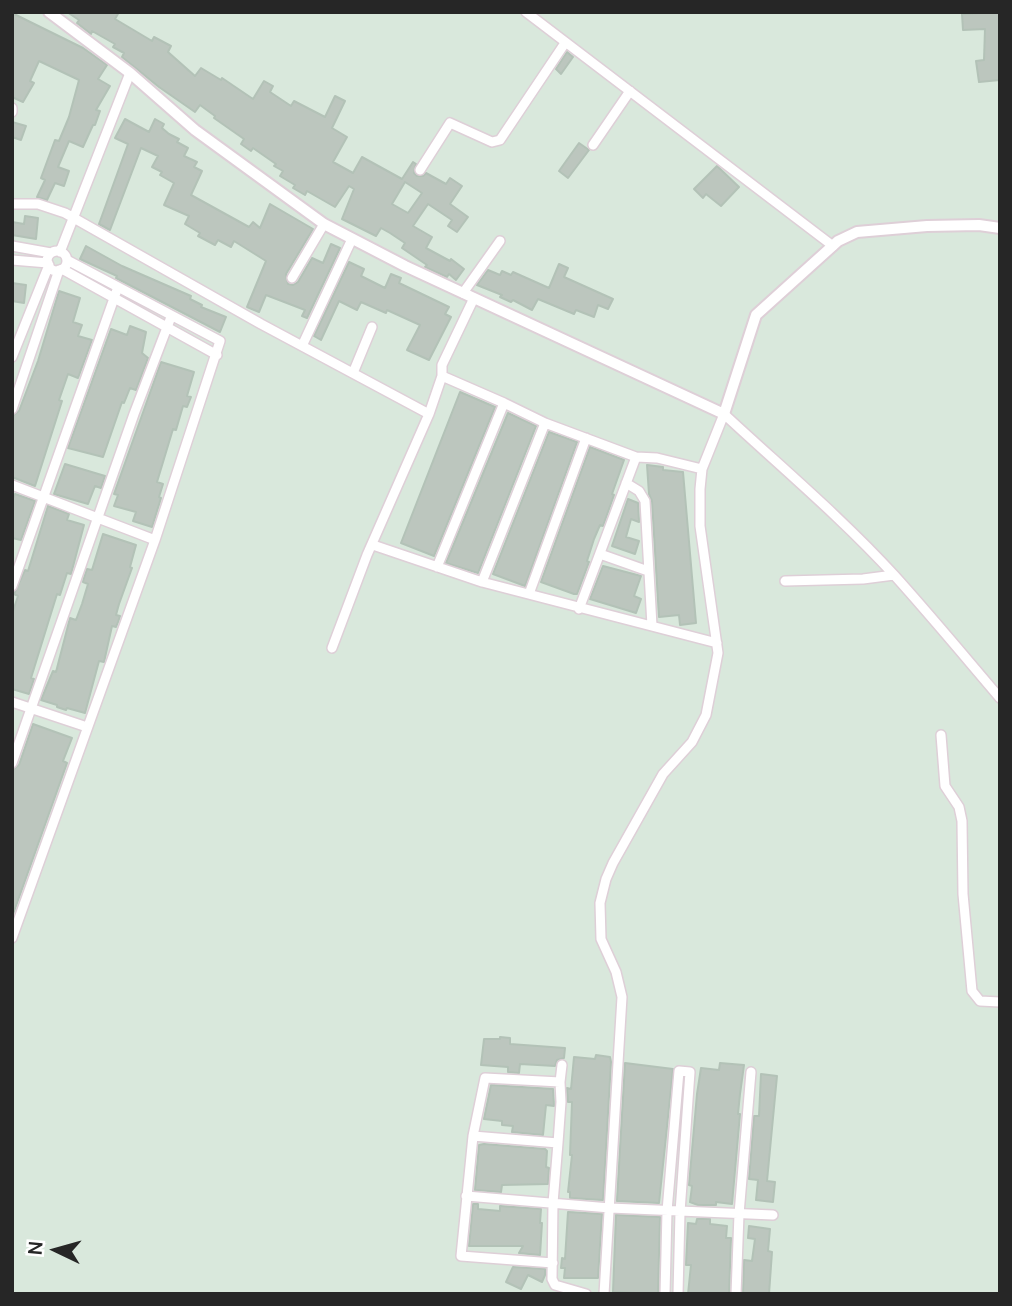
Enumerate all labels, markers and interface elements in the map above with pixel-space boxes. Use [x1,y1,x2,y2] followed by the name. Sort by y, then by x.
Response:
[21,1215,91,1285] north arrow
[22,1240,49,1256] text: N

